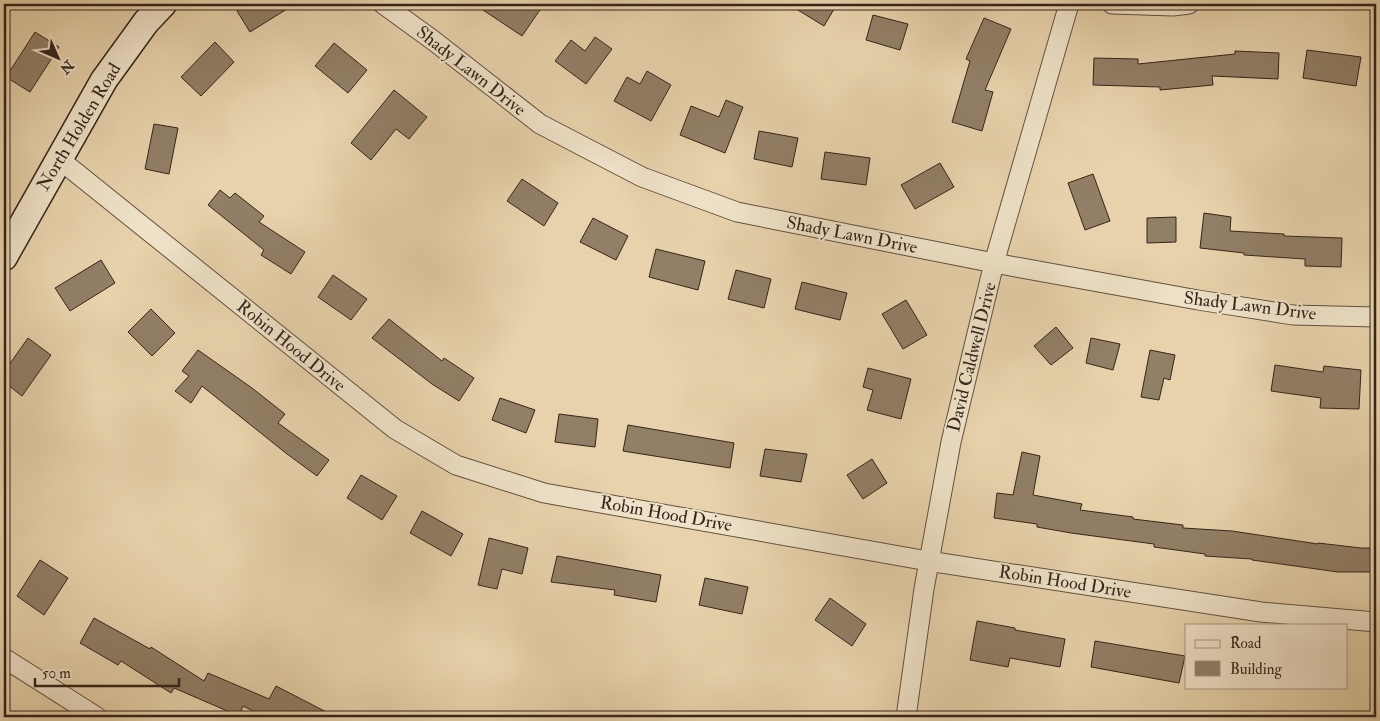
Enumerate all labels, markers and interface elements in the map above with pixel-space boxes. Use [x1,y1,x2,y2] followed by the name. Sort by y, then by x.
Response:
[411,21,531,121] street label: Shady Lawn Drive
[32,32,82,82] north arrow
[32,59,126,195] street label: North Holden Road
[784,211,920,259] street label: Shady Lawn Drive
[942,279,1002,434] street label: David Caldwell Drive
[1183,286,1318,326] street label: Shady Lawn Drive
[232,295,351,397] street label: Robin Hood Drive
[598,491,734,537] street label: Robin Hood Drive
[997,560,1133,604] street label: Robin Hood Drive
[1185,624,1348,688] legend
[1230,634,1262,653] text: Road
[35,656,179,688] scale bar
[1230,660,1282,679] text: Building
[42,664,71,683] text: 50 m

